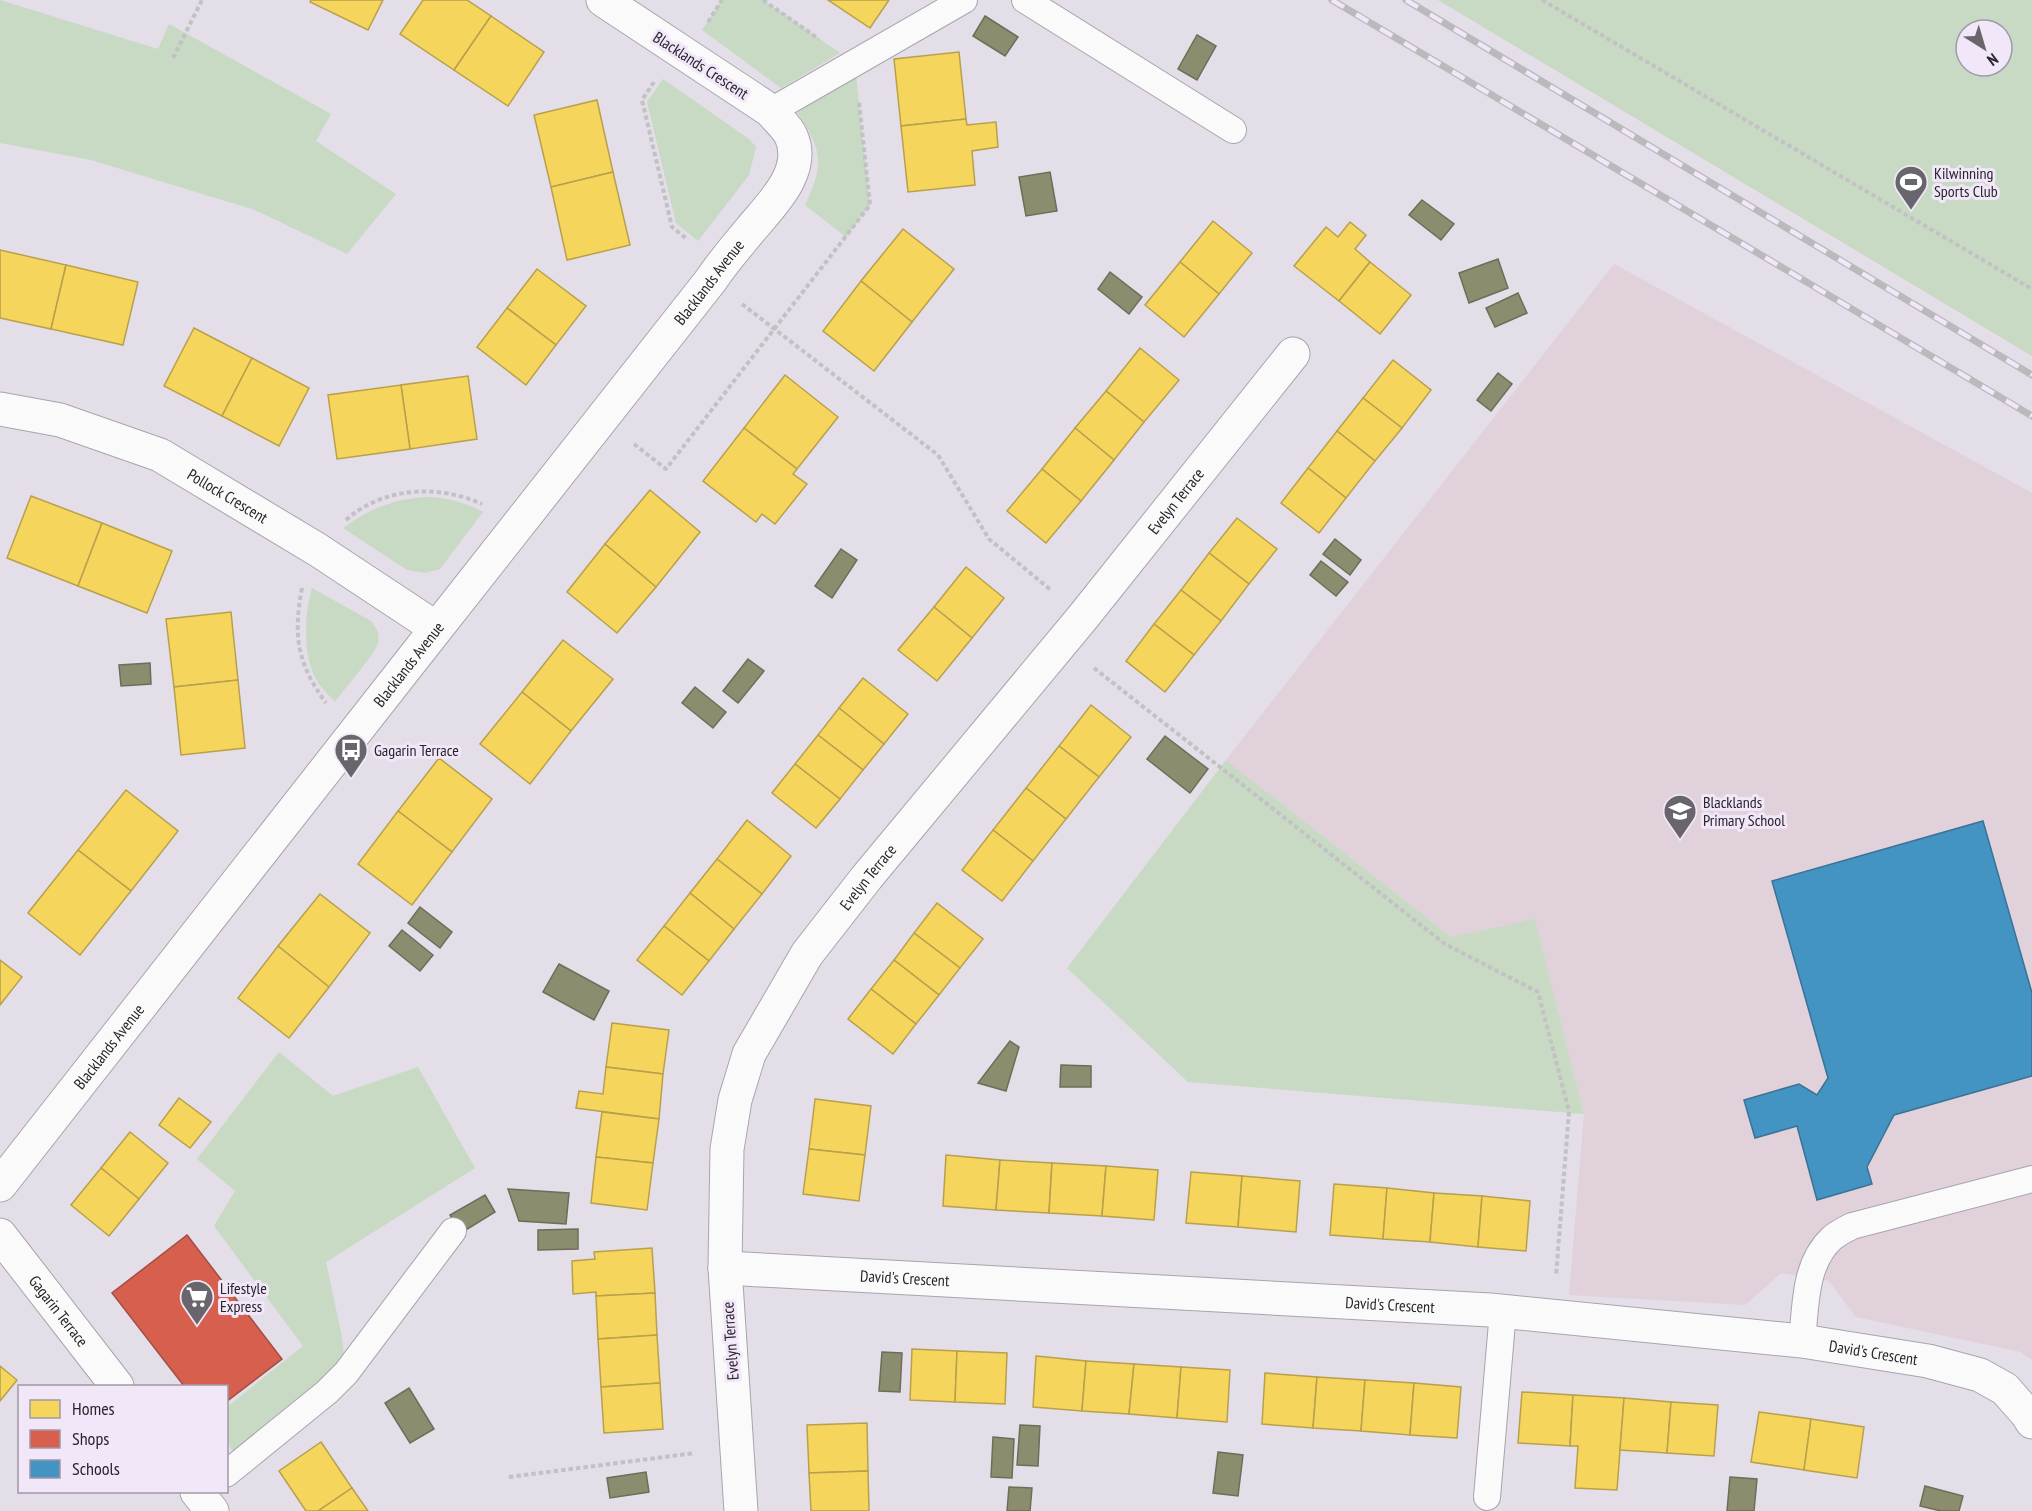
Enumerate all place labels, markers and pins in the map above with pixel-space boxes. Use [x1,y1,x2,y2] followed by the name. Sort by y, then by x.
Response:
[1934,163,1998,201] place label: Kilwinning Sports Club
[1893,164,1929,211] sports icon: Kilwinning Sports Club
[333,732,369,779] bus stop icon: Gagarin Terrace
[374,740,459,760] place label: Gagarin Terrace
[1703,792,1785,830] place label: Blacklands Primary School
[1662,793,1698,840] school or university icon: Blacklands Primary School
[220,1278,267,1316] place label: Lifestyle Express
[179,1279,215,1326] supermarket icon: Lifestyle Express

